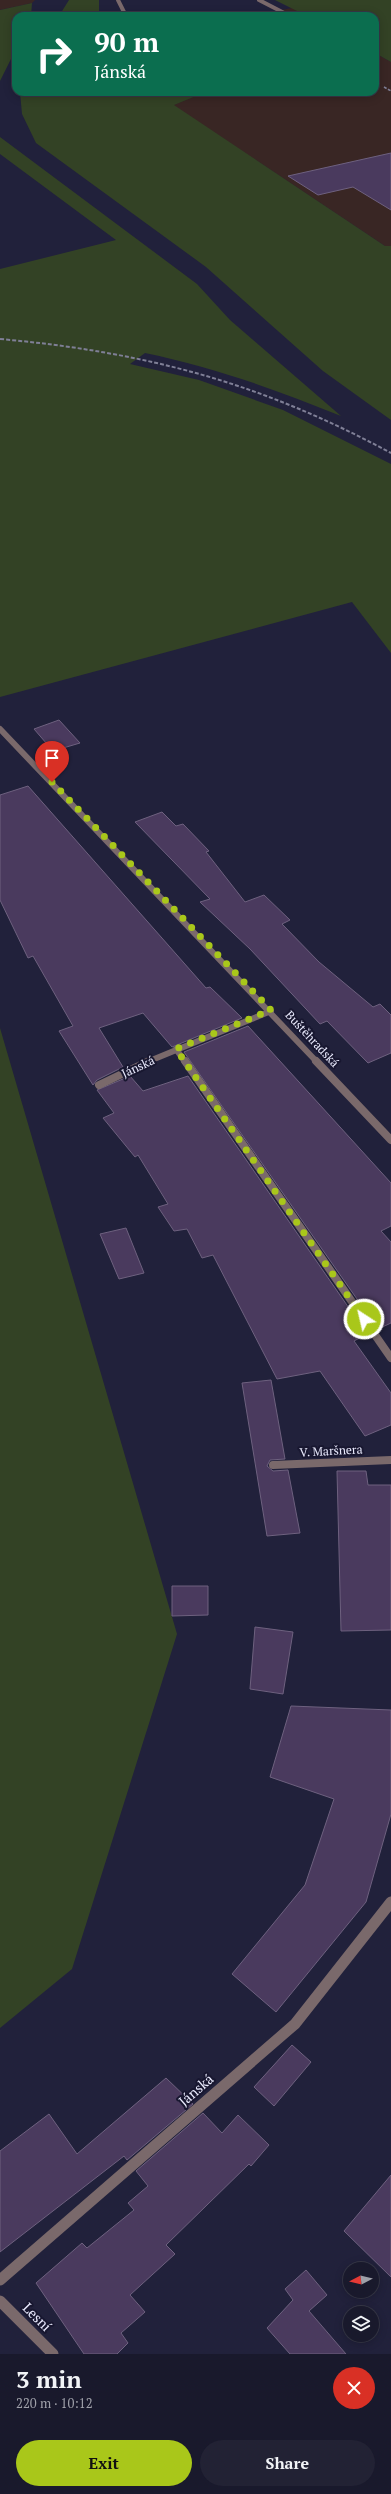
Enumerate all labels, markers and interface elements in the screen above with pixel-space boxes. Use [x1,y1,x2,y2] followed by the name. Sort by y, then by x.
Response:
[94,23,159,60] text: 90 m
[28,28,80,80] icon: right
[94,59,146,83] text: Jánská
[35,741,69,782] pin
[41,747,63,769] icon: arrive
[282,1007,342,1070] street label: Buštěhradská
[119,1052,157,1081] street label: Jánská
[343,1298,385,1340] position arrow
[299,1441,363,1460] street label: V. Maršnera
[174,2069,217,2110] street label: Jánská
[343,2262,379,2298] north arrow
[343,2262,379,2342] map controls
[19,2298,56,2336] street label: Lesní
[343,2306,379,2342] button: layers
[16,2363,82,2395] text: 3 min
[333,2367,375,2409] button: close
[16,2394,93,2412] text: 220 m · 10:12
[16,2440,192,2486] button: Exit
[200,2440,375,2486] button: Share

